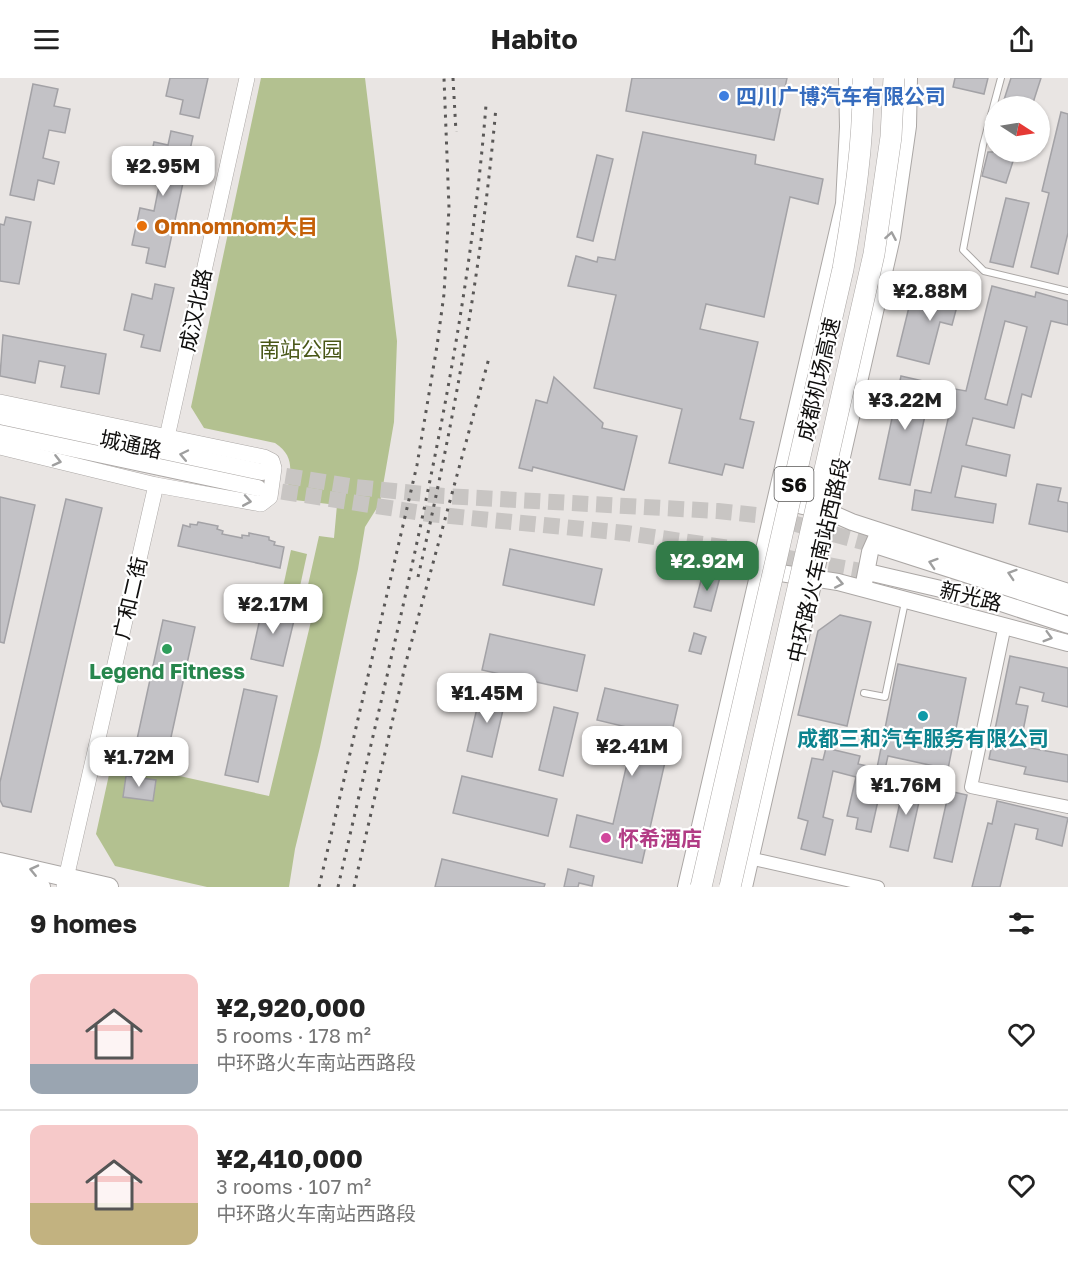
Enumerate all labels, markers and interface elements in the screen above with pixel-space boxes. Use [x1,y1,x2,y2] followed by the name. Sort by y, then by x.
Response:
[30,23,63,56] icon: menu
[490,23,578,55] text: Habito
[1005,23,1038,56] icon: share
[736,83,946,109] place label: 四川广博汽车有限公司
[717,89,731,103] marker: 四川广博汽车有限公司
[984,96,1050,162] north arrow
[984,96,1050,162] map controls
[114,146,212,197] pin: ¥2.95M
[126,153,200,177] text: ¥2.95M
[154,213,318,239] place label: Omnomnom大目
[135,219,149,233] marker: Omnomnom大目
[884,232,897,242] one-way arrow
[174,266,216,354] street label: 成汉北路
[881,271,979,322] pin: ¥2.88M
[892,278,968,302] text: ¥2.88M
[791,315,845,443] street label: 成都机场高速
[259,336,343,362] park label: 南站公园
[856,380,954,431] pin: ¥3.22M
[868,387,942,411] text: ¥3.22M
[97,425,165,463] street label: 城通路
[179,449,189,462] one-way arrow
[52,453,62,466] one-way arrow
[782,455,854,665] street label: 中环路火车南站西路段
[774,467,814,501] road number: S6
[242,494,252,507] one-way arrow
[658,541,756,592] pin: ¥2.92M
[670,548,744,572] text: ¥2.92M
[108,554,152,642] street label: 广和二街
[928,558,939,570] one-way arrow
[1007,569,1018,581] one-way arrow
[937,576,1005,616] street label: 新光路
[834,577,843,589] one-way arrow
[224,584,322,635] pin: ¥2.17M
[238,591,308,615] text: ¥2.17M
[1042,630,1053,642] one-way arrow
[160,642,174,656] marker: Legend Fitness
[89,658,245,684] place label: Legend Fitness
[438,673,536,724] pin: ¥1.45M
[451,680,523,704] text: ¥1.45M
[916,709,930,723] marker: 成都三和汽车服务有限公司
[797,725,1049,751] place label: 成都三和汽车服务有限公司
[583,726,681,777] pin: ¥2.41M
[596,733,668,757] text: ¥2.41M
[90,737,188,788] pin: ¥1.72M
[104,744,174,768] text: ¥1.72M
[857,765,955,816] pin: ¥1.76M
[870,772,942,796] text: ¥1.76M
[618,825,702,851] place label: 怀希酒店
[599,831,613,845] marker: 怀希酒店
[29,864,39,877] one-way arrow
[1005,907,1038,940] icon: filters
[30,908,137,939] text: 9 homes
[216,992,366,1023] text: ¥2,920,000
[78,998,150,1070] icon: home
[1005,1018,1038,1051] icon: heart
[216,1023,371,1047] text: 5 rooms · 178 m²
[216,1050,416,1074] text: 中环路火车南站西路段
[216,1143,363,1174] text: ¥2,410,000
[78,1149,150,1221] icon: home
[1005,1169,1038,1202] icon: heart
[216,1174,371,1198] text: 3 rooms · 107 m²
[216,1201,416,1225] text: 中环路火车南站西路段

